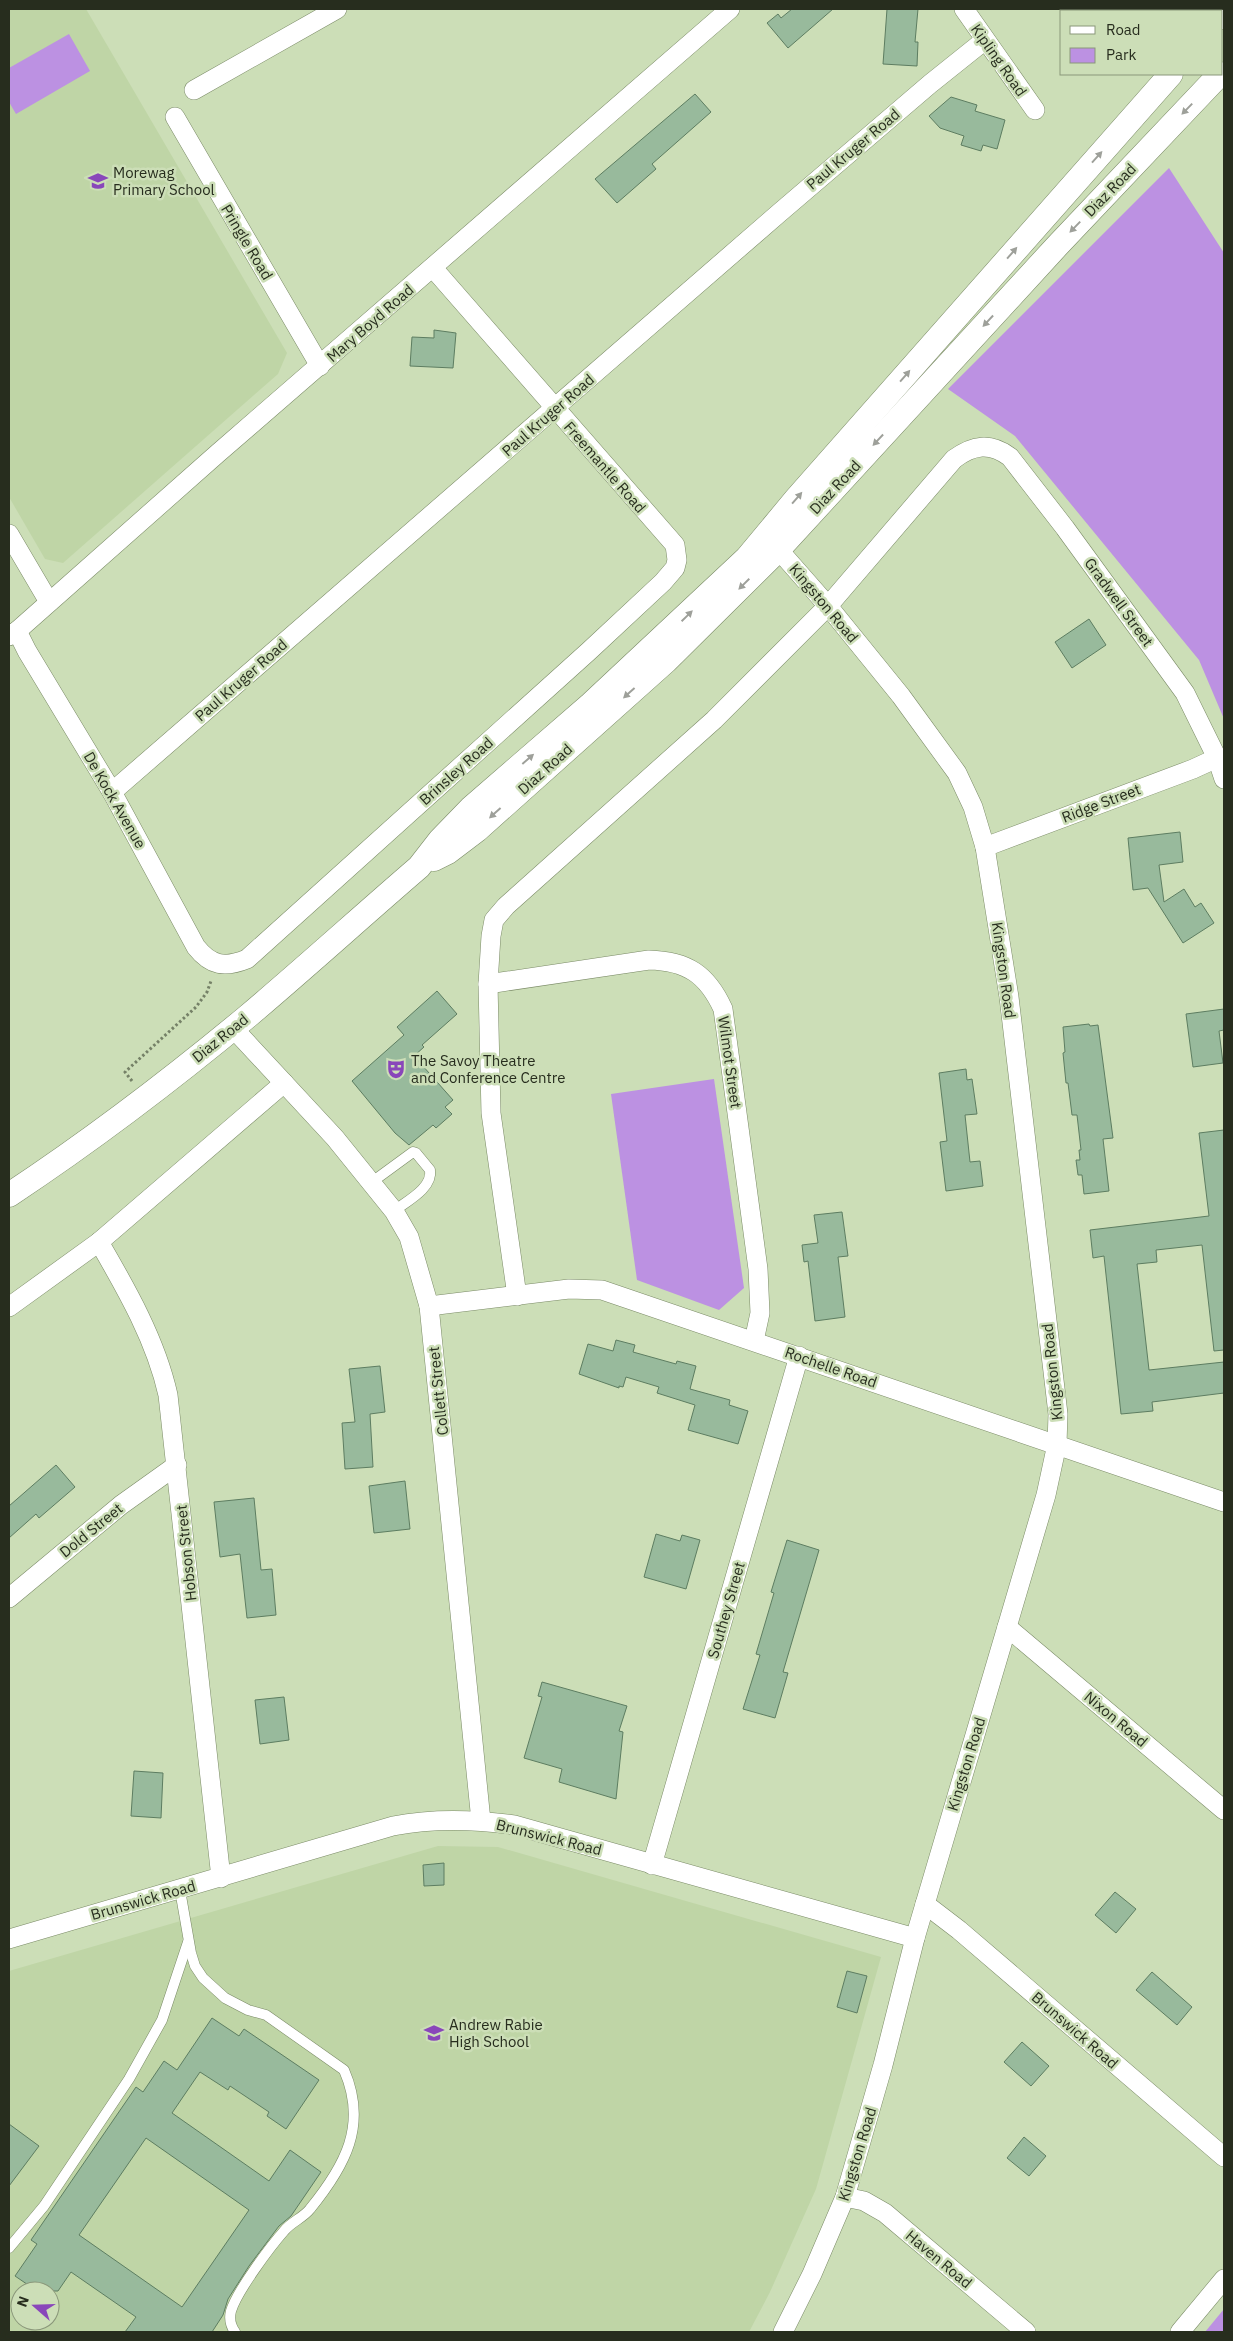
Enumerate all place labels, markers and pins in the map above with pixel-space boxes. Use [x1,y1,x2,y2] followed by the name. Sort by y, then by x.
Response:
[113,163,215,199] place label: Morewag Primary School
[87,170,109,192] school or university icon: Morewag Primary School
[411,1051,565,1087] place label: The Savoy Theatre and Conference Centre
[385,1058,407,1080] theatre icon: The Savoy Theatre and Conference Centre
[449,2015,543,2051] place label: Andrew Rabie High School
[423,2022,445,2044] school or university icon: Andrew Rabie High School

